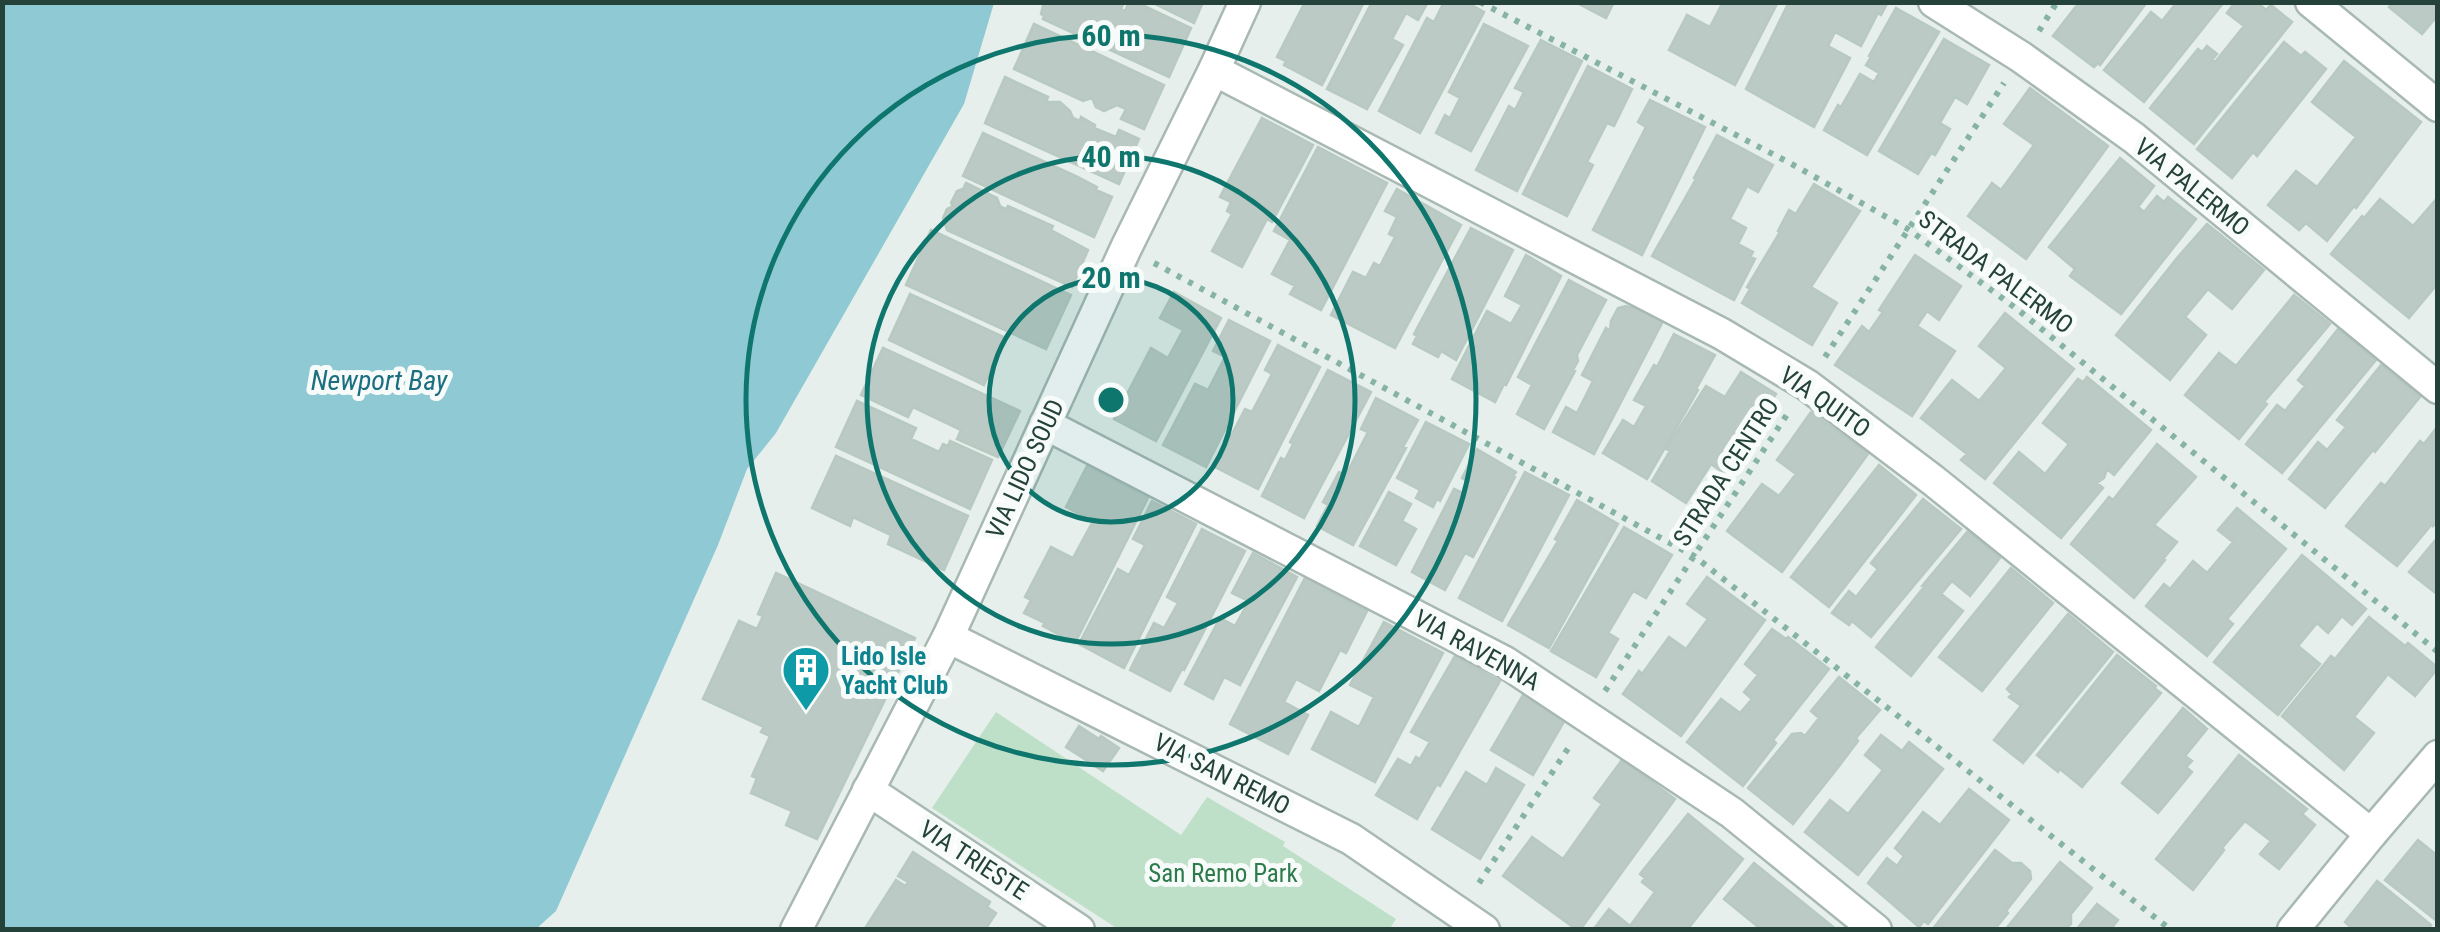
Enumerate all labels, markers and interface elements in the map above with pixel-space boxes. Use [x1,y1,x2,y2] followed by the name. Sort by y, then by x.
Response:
[1081,18,1141,53] text: 60 m
[2129,132,2255,242] street label: VIA PALERMO
[1081,139,1141,174] text: 40 m
[1913,204,2079,340] street label: STRADA PALERMO
[1081,260,1141,295] text: 20 m
[1774,360,1876,444] street label: VIA QUITO
[311,364,448,397] water label: Newport Bay
[1093,382,1129,418] centre of rings
[1667,392,1785,552] street label: STRADA CENTRO
[980,395,1070,543] street label: VIA LIDO SOUD
[1409,604,1545,696] street label: VIA RAVENNA
[841,642,948,700] place label: Lido Isle Yacht Club
[780,644,832,712] building icon: Lido Isle Yacht Club
[1149,727,1295,821] street label: VIA SAN REMO
[914,814,1034,906] street label: VIA TRIESTE
[1148,859,1298,888] park label: San Remo Park

